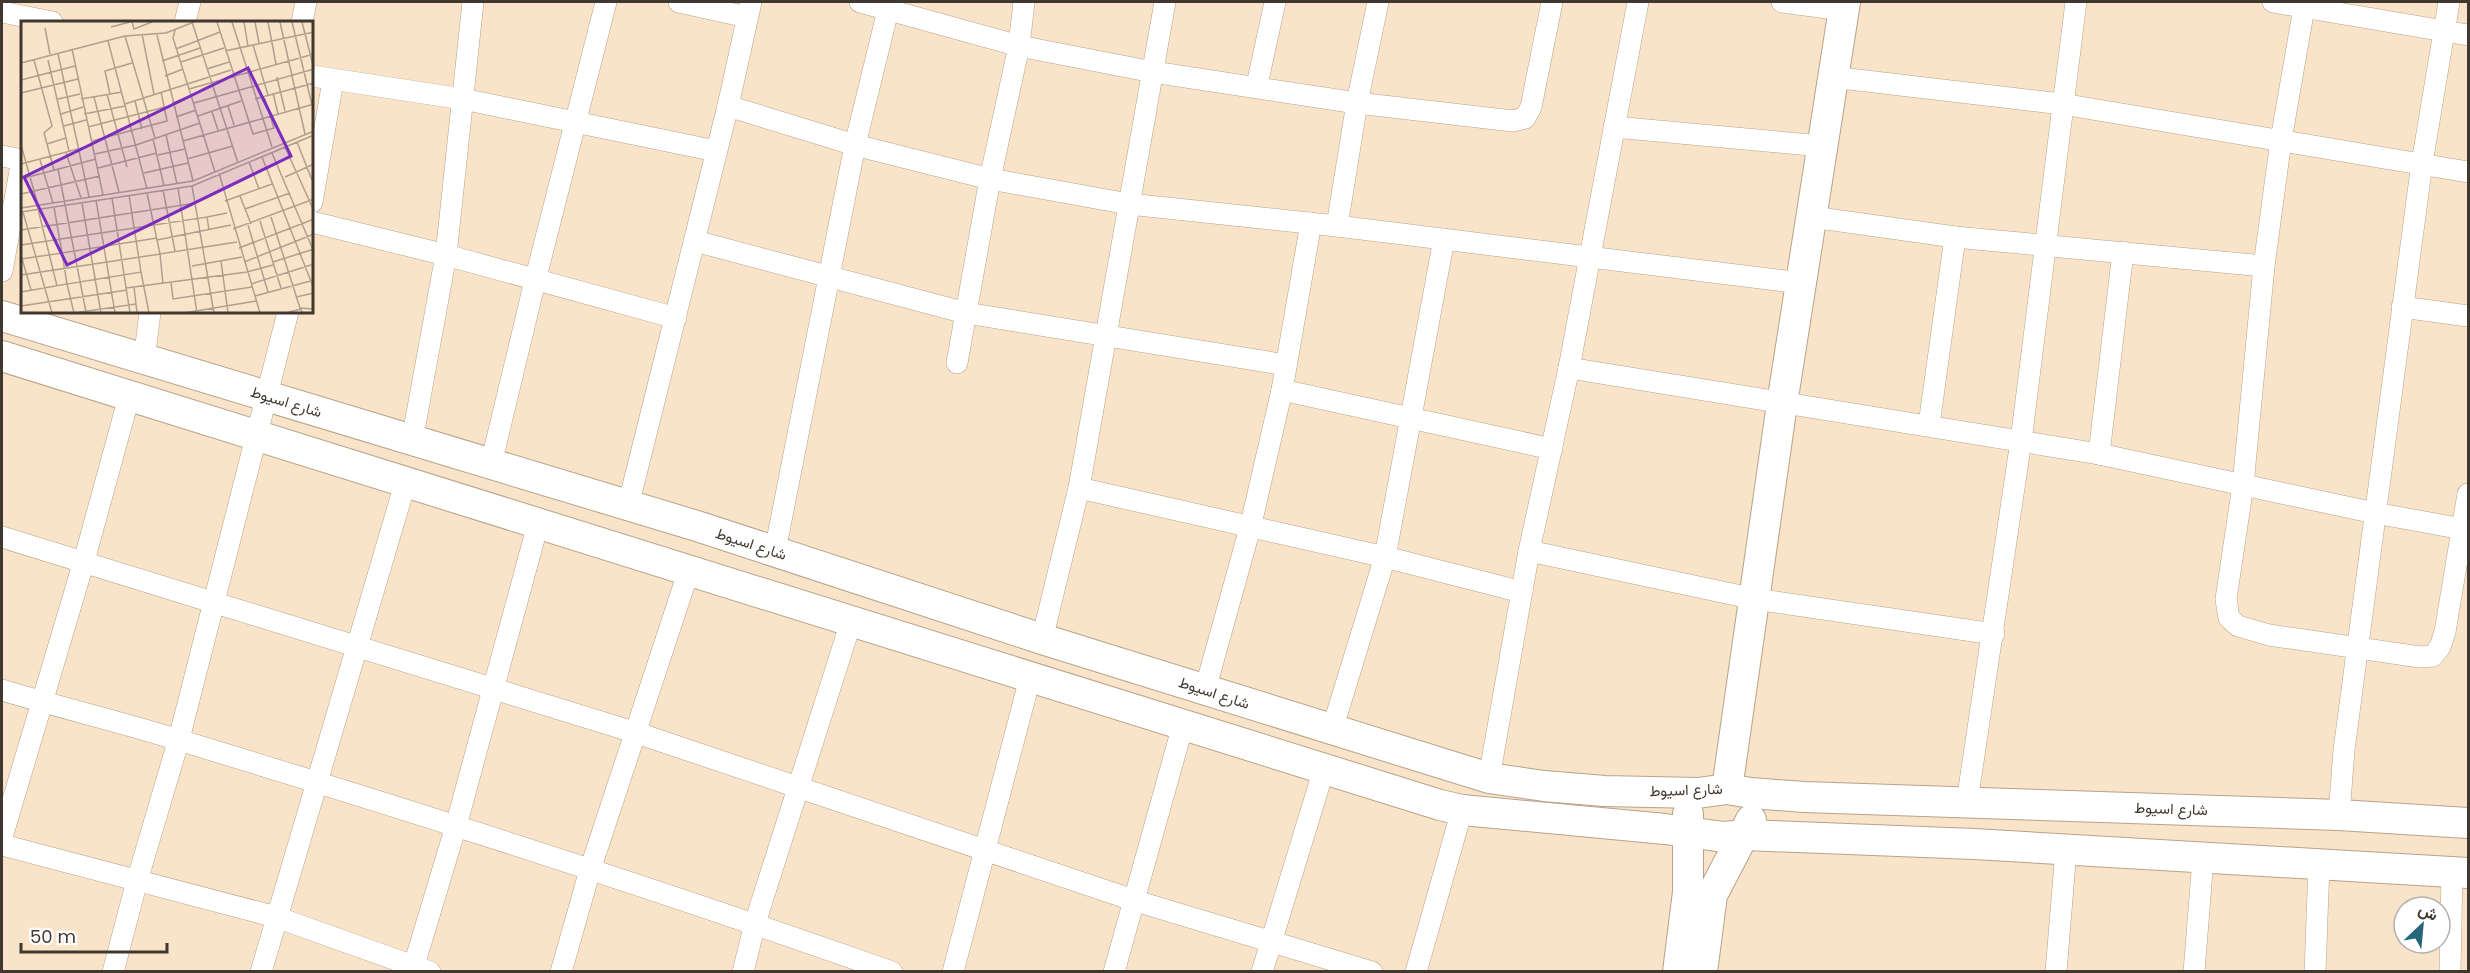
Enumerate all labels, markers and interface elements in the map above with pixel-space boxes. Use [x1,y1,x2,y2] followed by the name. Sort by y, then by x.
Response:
[21,21,314,314] inset map
[248,381,325,423] street label: شارع اسيوط
[713,522,790,566] street label: شارع اسيوط
[1176,671,1253,715] street label: شارع اسيوط
[1649,778,1723,802] street label: شارع اسيوط
[2134,797,2208,821] street label: شارع اسيوط
[2392,895,2452,955] north arrow
[2415,897,2442,927] text: ش
[21,916,166,954] scale bar
[30,924,76,949] text: 50 m

